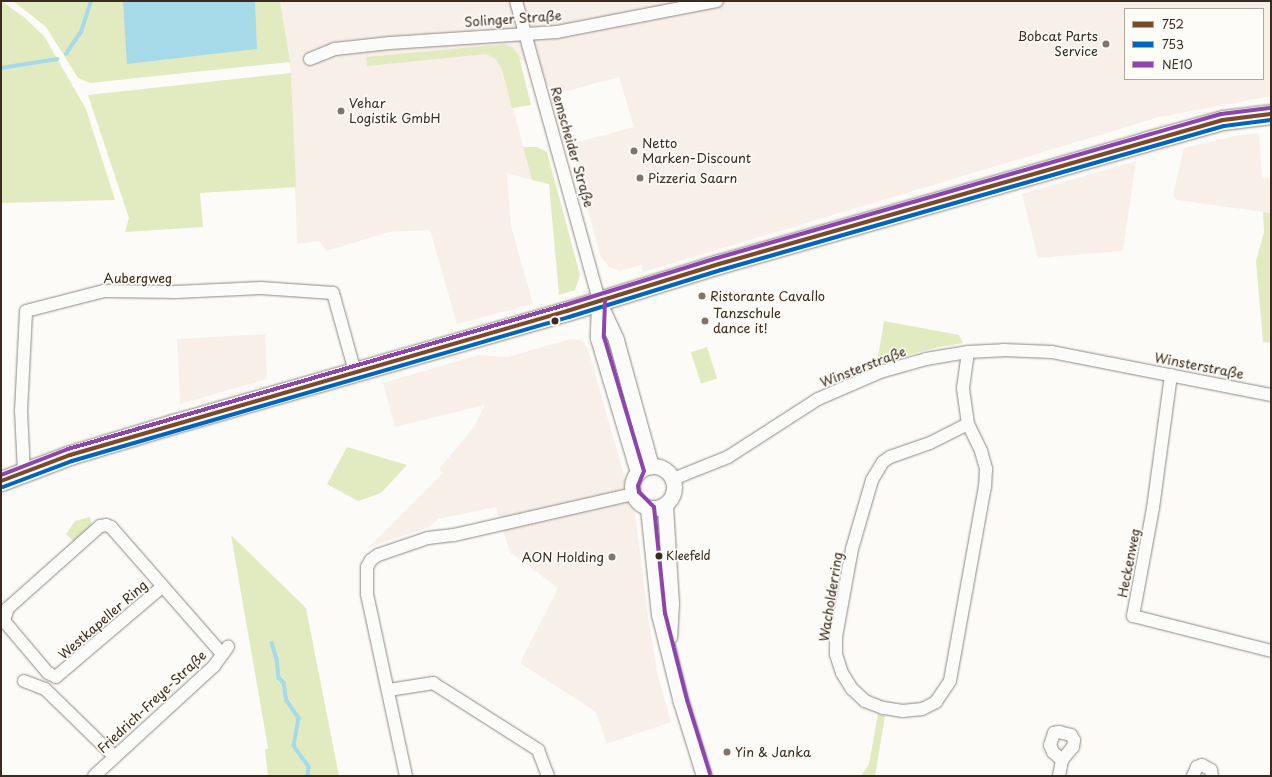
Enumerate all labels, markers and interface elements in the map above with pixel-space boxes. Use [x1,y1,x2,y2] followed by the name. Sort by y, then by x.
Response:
[463,8,563,30] street label: Solinger Straße
[1124,8,1264,80] legend
[1162,15,1184,33] text: 752
[1016,29,1098,60] place label: Bobcat Parts Service
[1162,35,1184,53] text: 753
[1101,39,1111,49] marker: Bobcat Parts Service
[1162,55,1193,73] text: NE10
[547,85,597,209] street label: Remscheider Straße
[349,96,441,127] place label: Vehar Logistik GmbH
[336,106,346,116] marker: Vehar Logistik GmbH
[642,136,751,167] place label: Netto Marken-Discount
[629,146,639,156] marker: Netto Marken-Discount
[648,170,738,186] place label: Pizzeria Saarn
[635,173,645,183] marker: Pizzeria Saarn
[104,270,172,286] street label: Aubergweg
[710,288,825,304] place label: Ristorante Cavallo
[697,291,707,301] marker: Ristorante Cavallo
[713,306,781,337] place label: Tanzschule dance it!
[550,316,560,326] unlabelled marker
[700,316,710,326] marker: Tanzschule dance it!
[818,343,908,391] street label: Winsterstraße
[1153,350,1245,382] street label: Winsterstraße
[1115,527,1143,599] street label: Heckenweg
[522,549,604,565] place label: AON Holding
[666,549,711,563] place label: Kleefeld
[654,551,664,561] marker: Kleefeld
[816,551,846,643] street label: Wacholderring
[607,552,617,562] marker: AON Holding
[55,577,151,663] street label: Westkapeller Ring
[94,648,210,756] street label: Friedrich-Freye-Straße
[735,744,812,760] place label: Yin & Janka
[722,747,732,757] marker: Yin & Janka

